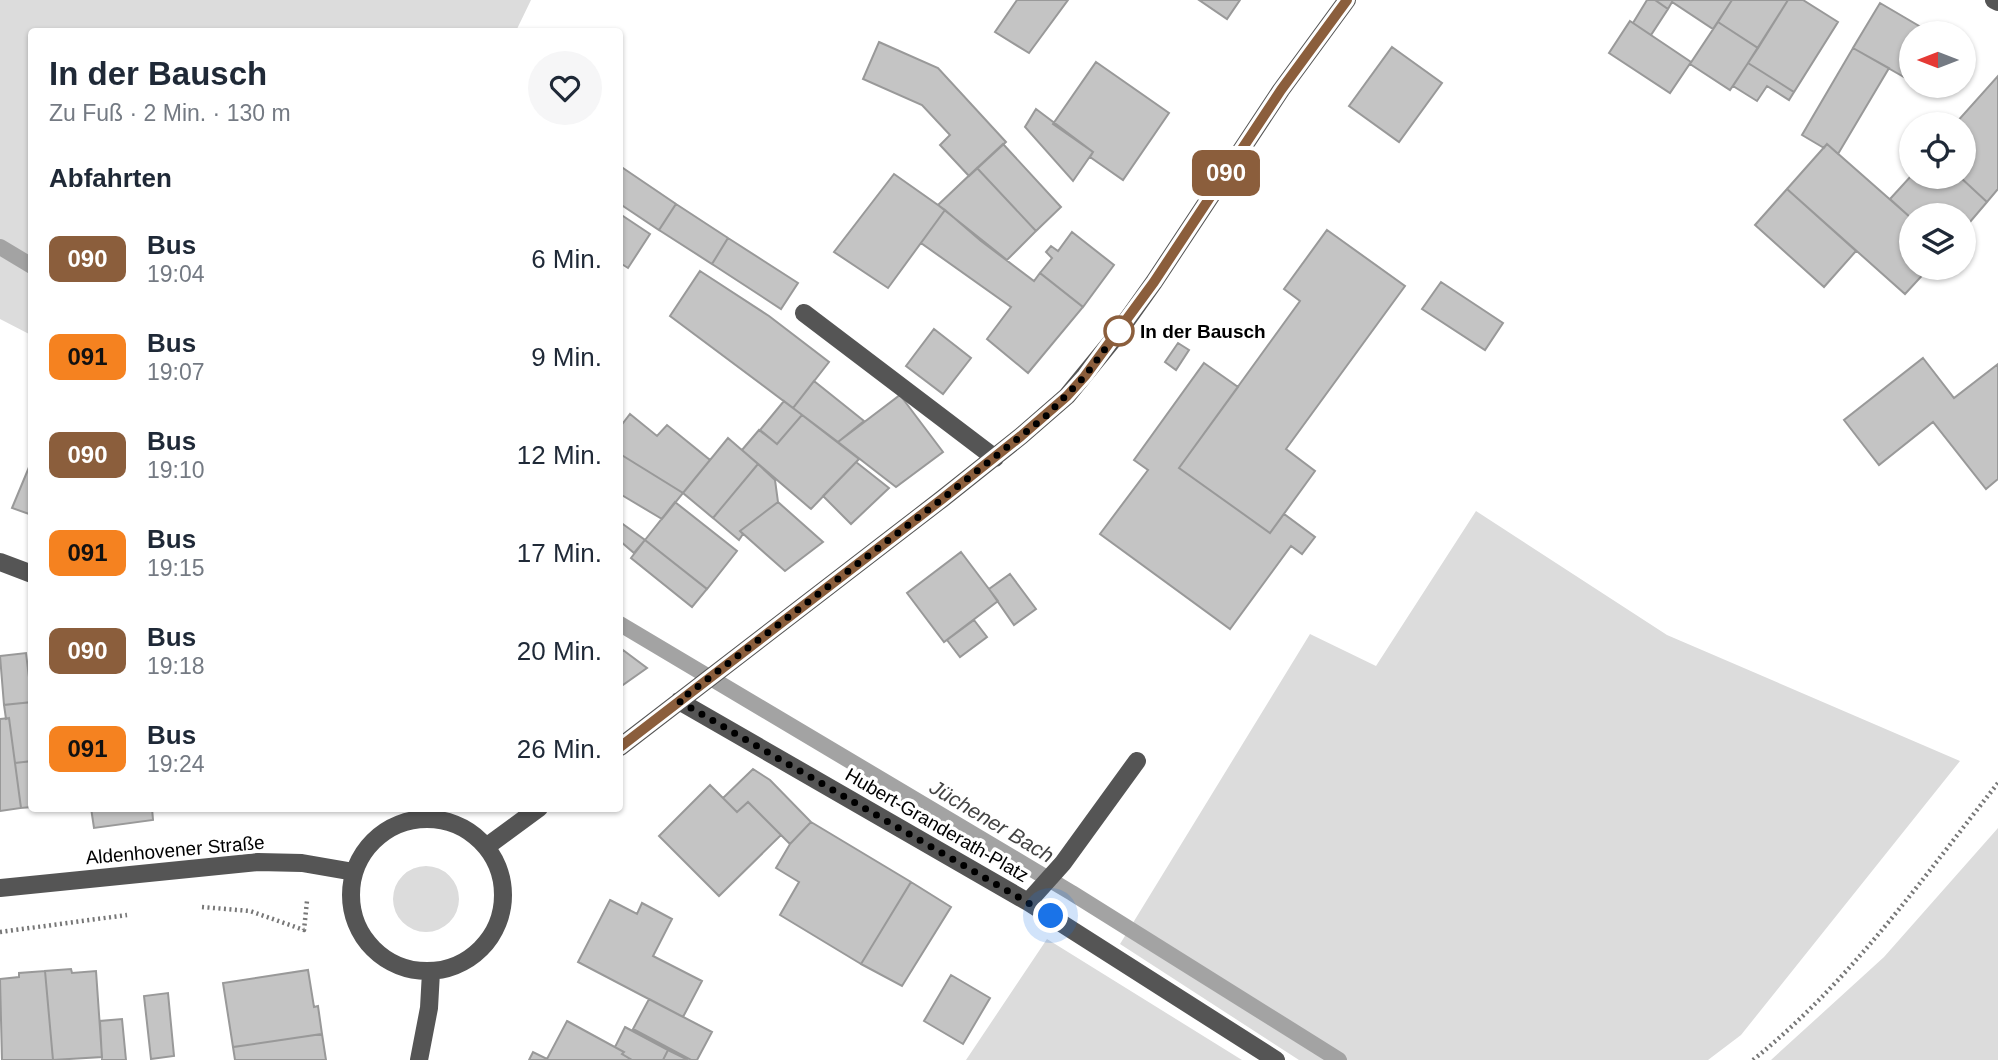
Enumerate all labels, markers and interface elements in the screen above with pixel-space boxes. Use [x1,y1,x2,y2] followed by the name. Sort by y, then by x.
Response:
[1899,21,1976,98] north arrow
[1899,21,1976,280] map controls
[528,51,602,125] button: heart
[49,55,267,92] text: In der Bausch
[49,100,291,126] text: Zu Fuß · 2 Min. · 130 m
[1899,112,1976,189] button: locate
[1186,150,1266,196] line badge: 090
[1206,159,1246,186] text: 090
[49,163,172,193] text: Abfahrten
[1899,203,1976,280] button: layers
[147,230,196,260] text: Bus
[531,244,602,274] text: 6 Min.
[67,245,108,272] text: 090
[147,261,205,287] text: 19:04
[1104,316,1134,346] marker: In der Bausch
[1140,321,1266,342] place label: In der Bausch
[147,328,196,358] text: Bus
[531,342,602,372] text: 9 Min.
[67,343,108,370] text: 091
[147,359,205,385] text: 19:07
[147,426,196,456] text: Bus
[517,440,602,470] text: 12 Min.
[67,441,108,468] text: 090
[147,457,205,483] text: 19:10
[147,524,196,554] text: Bus
[517,538,602,568] text: 17 Min.
[67,539,108,566] text: 091
[147,555,205,581] text: 19:15
[147,622,196,652] text: Bus
[517,636,602,666] text: 20 Min.
[67,637,108,664] text: 090
[147,653,205,679] text: 19:18
[147,720,196,750] text: Bus
[517,734,602,764] text: 26 Min.
[67,735,108,762] text: 091
[147,751,205,777] text: 19:24
[842,764,1032,886] street label: Hubert-Granderath-Platz
[925,775,1058,867] water label: Jüchener Bach
[85,832,265,868] street label: Aldenhovener Straße
[1033,898,1068,933] your location

